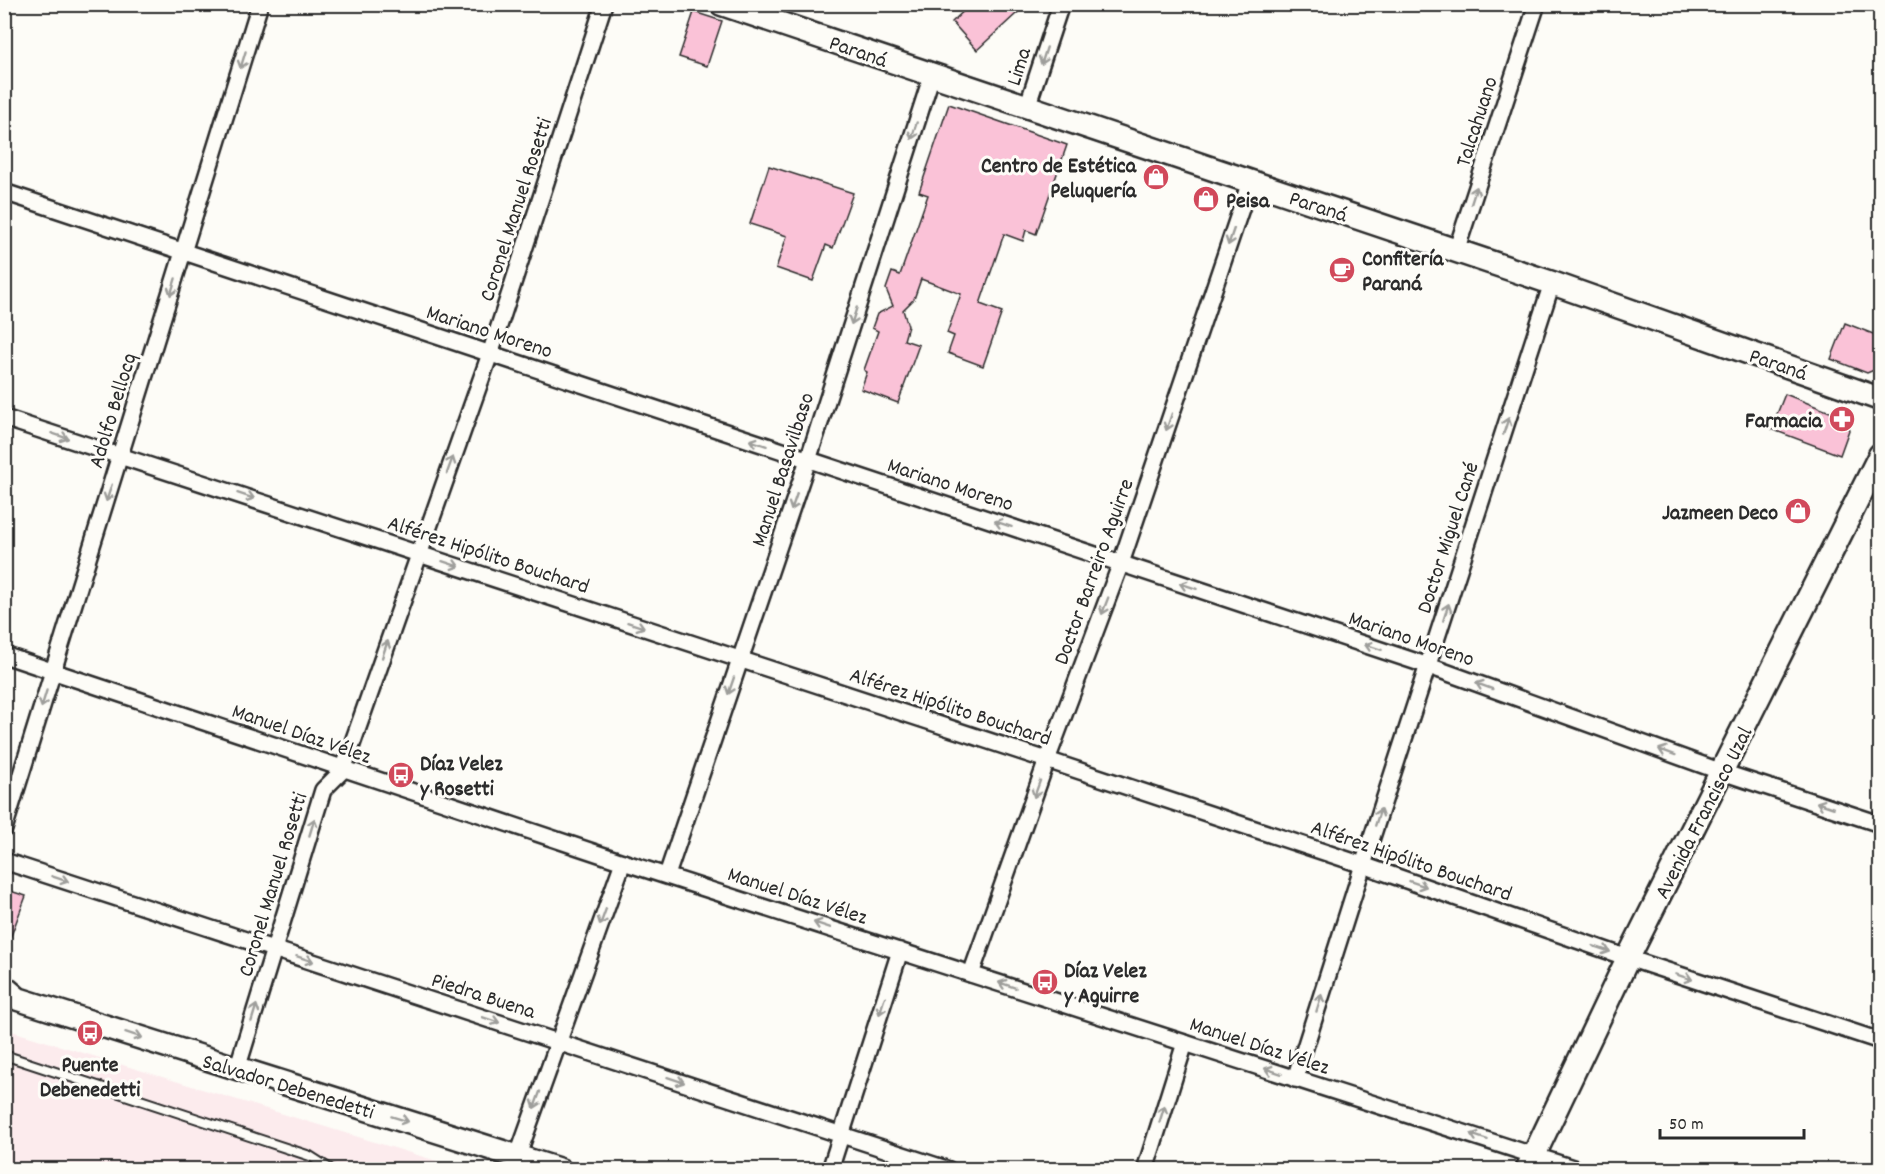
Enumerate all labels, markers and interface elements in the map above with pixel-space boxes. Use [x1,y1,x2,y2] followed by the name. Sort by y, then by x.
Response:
[824,29,891,78] street label: Paraná
[1000,43,1041,90] street label: Lima
[1038,46,1049,65] one-way arrow
[236,50,247,69] one-way arrow
[1449,73,1507,171] street label: Talcahuano
[473,114,562,306] street label: Coronel Manuel Rosetti
[908,121,919,140] one-way arrow
[981,152,1137,208] place label: Centro de Estética Peluquería
[1141,162,1171,192] shop icon: Centro de Estética Peluquería
[1191,184,1221,214] shop icon: Peisa
[1285,184,1351,232] street label: Paraná
[1469,186,1480,205] one-way arrow
[1226,187,1270,218] place label: Peisa
[1225,227,1236,246] one-way arrow
[1362,245,1444,301] place label: Confitería Paraná
[1327,255,1357,285] cafe icon: Confitería Paraná
[167,277,178,296] one-way arrow
[422,298,556,368] street label: Mariano Moreno
[848,306,859,325] one-way arrow
[1744,342,1811,391] street label: Paraná
[82,350,147,472] street label: Adolfo Bellocq
[745,389,824,551] street label: Manuel Basavilbaso
[1827,404,1857,434] pharmacy icon: Farmacia
[1745,407,1823,438] place label: Farmacia
[1163,412,1174,431] one-way arrow
[1501,417,1512,436] one-way arrow
[50,431,69,442] one-way arrow
[749,437,768,448] one-way arrow
[883,451,1017,521] street label: Mariano Moreno
[446,456,457,475] one-way arrow
[1410,458,1488,618] street label: Doctor Miguel Cané
[1047,475,1143,670] street label: Doctor Barreiro Aguirre
[103,483,114,502] one-way arrow
[236,492,255,503] one-way arrow
[788,492,799,511] one-way arrow
[1783,496,1813,526] shop icon: Jazmeen Deco
[1662,499,1778,530] place label: Jazmeen Deco
[383,509,593,604] street label: Alférez Hipólito Bouchard
[994,518,1013,529] one-way arrow
[441,559,460,570] one-way arrow
[1179,579,1198,590] one-way arrow
[1099,596,1110,615] one-way arrow
[1441,603,1452,622] one-way arrow
[1344,604,1478,676] street label: Mariano Moreno
[626,620,645,631] one-way arrow
[381,640,392,659] one-way arrow
[1364,641,1383,652] one-way arrow
[845,661,1055,756] street label: Alférez Hipólito Bouchard
[724,676,735,695] one-way arrow
[1475,679,1494,690] one-way arrow
[38,689,49,708] one-way arrow
[227,697,375,774] street label: Manuel Díaz Vélez
[1648,722,1762,905] street label: Avenida Francisco Uzal
[1658,745,1677,756] one-way arrow
[420,750,503,806] place label: Díaz Velez y Rosetti
[386,760,416,790] bus stop icon: Díaz Velez y Rosetti
[1031,779,1042,798] one-way arrow
[232,789,317,981] street label: Coronel Manuel Rosetti
[1816,799,1835,810] one-way arrow
[1374,808,1385,827] one-way arrow
[1306,813,1515,911] street label: Alférez Hipólito Bouchard
[307,818,318,837] one-way arrow
[723,860,871,935] street label: Manuel Díaz Vélez
[50,874,69,885] one-way arrow
[1408,880,1427,891] one-way arrow
[596,907,607,926] one-way arrow
[813,919,832,930] one-way arrow
[1592,945,1610,956] one-way arrow
[295,954,314,965] one-way arrow
[1064,957,1147,1013] place label: Díaz Velez y Aguirre
[427,966,540,1029] street label: Piedra Buena
[1030,967,1060,997] bus stop icon: Díaz Velez y Aguirre
[1674,972,1693,983] one-way arrow
[998,979,1017,990] one-way arrow
[1314,994,1325,1013] one-way arrow
[876,996,887,1015] one-way arrow
[249,1004,260,1023] one-way arrow
[1185,1010,1333,1085] street label: Manuel Díaz Vélez
[481,1015,500,1026] one-way arrow
[75,1018,105,1048] bus stop icon: Puente Debenedetti
[124,1031,143,1042] one-way arrow
[198,1047,378,1129] street label: Salvador Debenedetti
[40,1051,140,1107] place label: Puente Debenedetti
[1264,1065,1283,1076] one-way arrow
[666,1076,685,1087] one-way arrow
[530,1091,541,1109] one-way arrow
[1660,1102,1804,1140] scale bar
[1158,1105,1169,1124] one-way arrow
[1669,1113,1704,1138] text: 50 m
[390,1115,409,1126] one-way arrow
[1470,1131,1489,1142] one-way arrow

